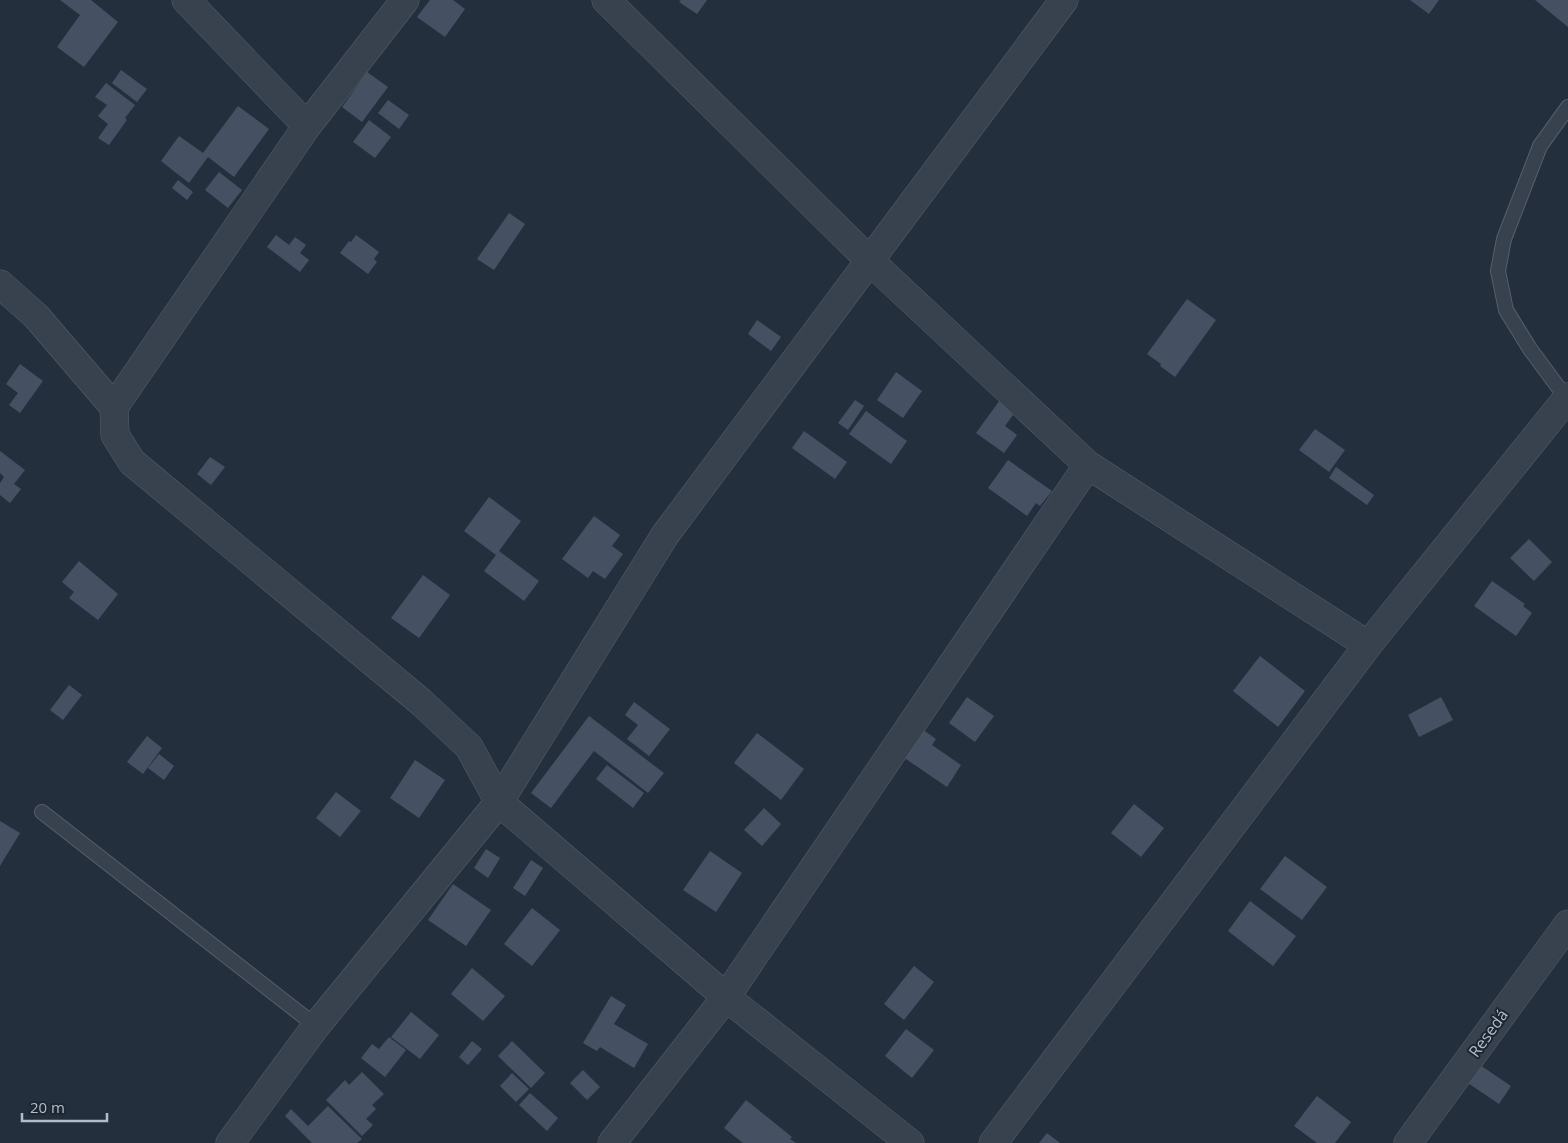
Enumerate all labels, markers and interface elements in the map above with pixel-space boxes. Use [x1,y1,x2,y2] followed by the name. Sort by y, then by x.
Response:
[1463,1005,1513,1061] street label: Resedá
[22,1090,108,1122] scale bar
[30,1097,65,1117] text: 20 m

